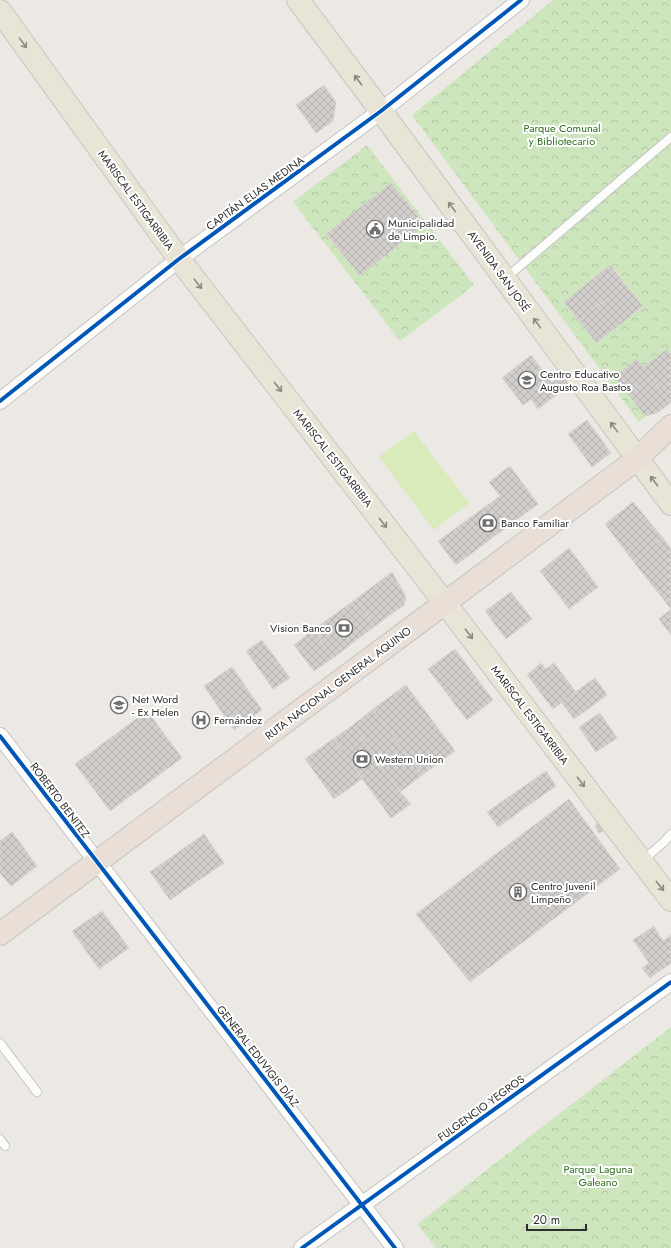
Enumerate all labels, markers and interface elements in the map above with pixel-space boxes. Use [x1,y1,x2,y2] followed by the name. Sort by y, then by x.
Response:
[19,37,27,48] one-way arrow
[353,74,362,85] one-way arrow
[523,120,601,149] park label: Parque Comunal y Bibliotecario
[94,147,178,254] street label: MARISCAL ESTIGARRIBIA
[203,152,308,234] street label: CAPITÁN ELIAS MEDINA
[448,201,456,212] one-way arrow
[388,215,454,244] place label: Municipalidad de Limpio.
[365,219,385,239] public building icon: Municipalidad de Limpio.
[464,227,534,315] street label: AVENIDA SAN JOSÉ
[194,278,203,289] one-way arrow
[533,317,541,328] one-way arrow
[540,366,632,395] place label: Centro Educativo Augusto Roa Bastos
[517,370,537,390] school or university icon: Centro Educativo Augusto Roa Bastos
[273,381,282,392] one-way arrow
[290,406,377,511] street label: MARISCAL ESTIGARRIBIA
[610,422,618,433] one-way arrow
[650,476,658,487] one-way arrow
[478,513,498,533] bank icon: Banco Familiar
[501,515,569,531] place label: Banco Familiar
[379,517,387,528] one-way arrow
[334,618,354,638] bank icon: Vision Banco
[270,620,331,636] place label: Vision Banco
[262,622,415,743] street label: RUTA NACIONAL GENERAL AQUINO
[465,629,473,640] one-way arrow
[487,662,573,768] street label: MARISCAL ESTIGARRIBIA
[132,691,179,720] place label: Net Word - Ex Helen
[109,695,129,715] school or university icon: Net Word - Ex Helen
[191,710,211,730] hospital icon: Fernández
[214,712,262,728] place label: Fernández
[352,749,372,769] bank icon: Western Union
[375,751,444,767] place label: Western Union
[26,759,94,841] street label: ROBERTO BENITEZ
[577,777,586,788] one-way arrow
[531,878,595,907] place label: Centro Juvenil Limpeño
[656,880,664,891] one-way arrow
[508,882,528,902] building icon: Centro Juvenil Limpeño
[213,1002,303,1110] street label: GENERAL EDUVIGIS DÍAZ
[434,1071,528,1145] street label: FULGENCIO YEGROS
[564,1161,632,1190] park label: Parque Laguna Galeano
[527,1206,586,1232] scale bar
[533,1211,560,1229] text: 20 m

